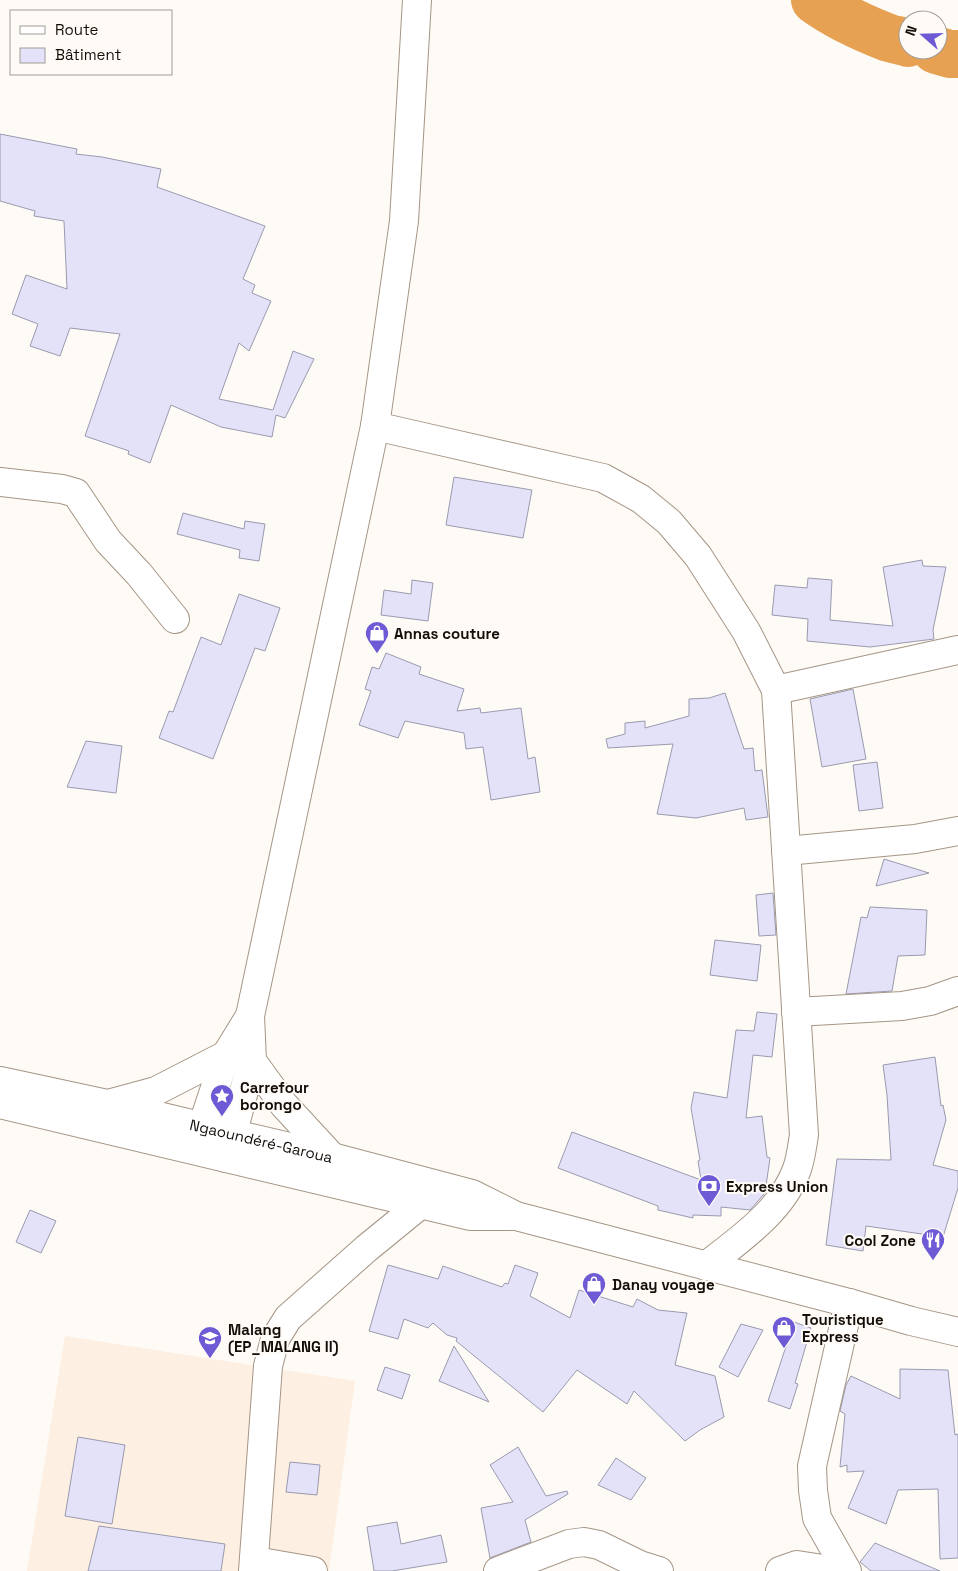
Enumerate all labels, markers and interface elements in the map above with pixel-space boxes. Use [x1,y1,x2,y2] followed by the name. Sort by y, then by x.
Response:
[10,10,172,75] legend
[898,10,948,60] north arrow
[55,20,99,39] text: Route
[901,23,921,38] text: N
[55,45,121,64] text: Bâtiment
[364,620,390,654] shop icon: Annas couture
[394,624,500,643] place label: Annas couture
[240,1078,309,1114] place label: Carrefour borongo
[209,1083,235,1117] place icon: Carrefour borongo
[188,1114,335,1166] street label: Ngaoundéré-Garoua
[696,1173,722,1207] bank icon: Express Union
[726,1177,828,1196] place label: Express Union
[920,1227,946,1261] restaurant icon: Cool Zone
[845,1231,916,1250] place label: Cool Zone
[581,1271,607,1305] shop icon: Danay voyage
[612,1275,715,1294] place label: Danay voyage
[802,1310,884,1346] place label: Touristique Express
[771,1315,797,1349] shop icon: Touristique Express
[228,1320,339,1356] place label: Malang (EP_MALANG II)
[197,1325,223,1359] school or university icon: Malang (EP_MALANG II)

